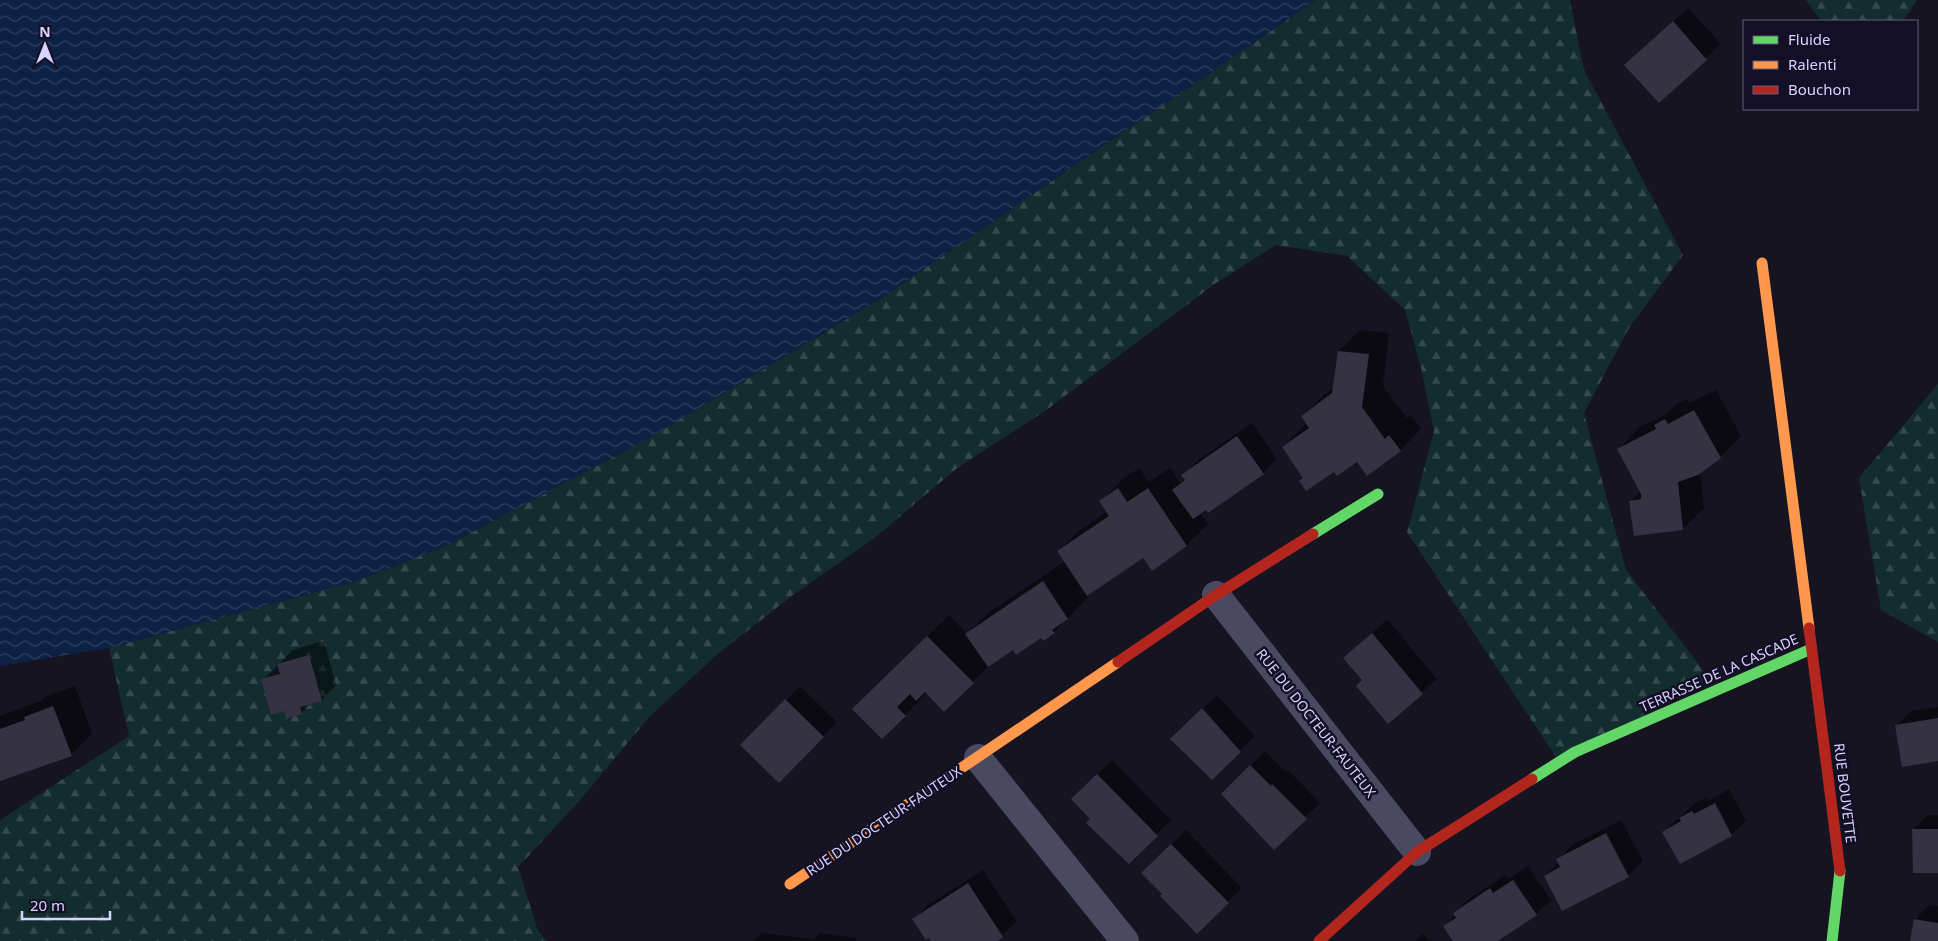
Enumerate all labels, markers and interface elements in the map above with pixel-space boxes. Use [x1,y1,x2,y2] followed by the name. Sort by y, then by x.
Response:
[20,20,70,70] north arrow
[1743,20,1918,110] legend
[39,22,51,41] text: N
[1788,29,1830,49] text: Fluide
[1788,54,1837,74] text: Ralenti
[1788,79,1851,99] text: Bouchon
[1637,629,1801,716] street label: TERRASSE DE LA CASCADE
[1252,644,1381,802] street label: RUE DU DOCTEUR-FAUTEUX
[1830,742,1861,844] street label: RUE BOUVETTE
[802,761,966,880] street label: RUE DU DOCTEUR-FAUTEUX
[22,888,110,920] scale bar
[30,895,65,915] text: 20 m

